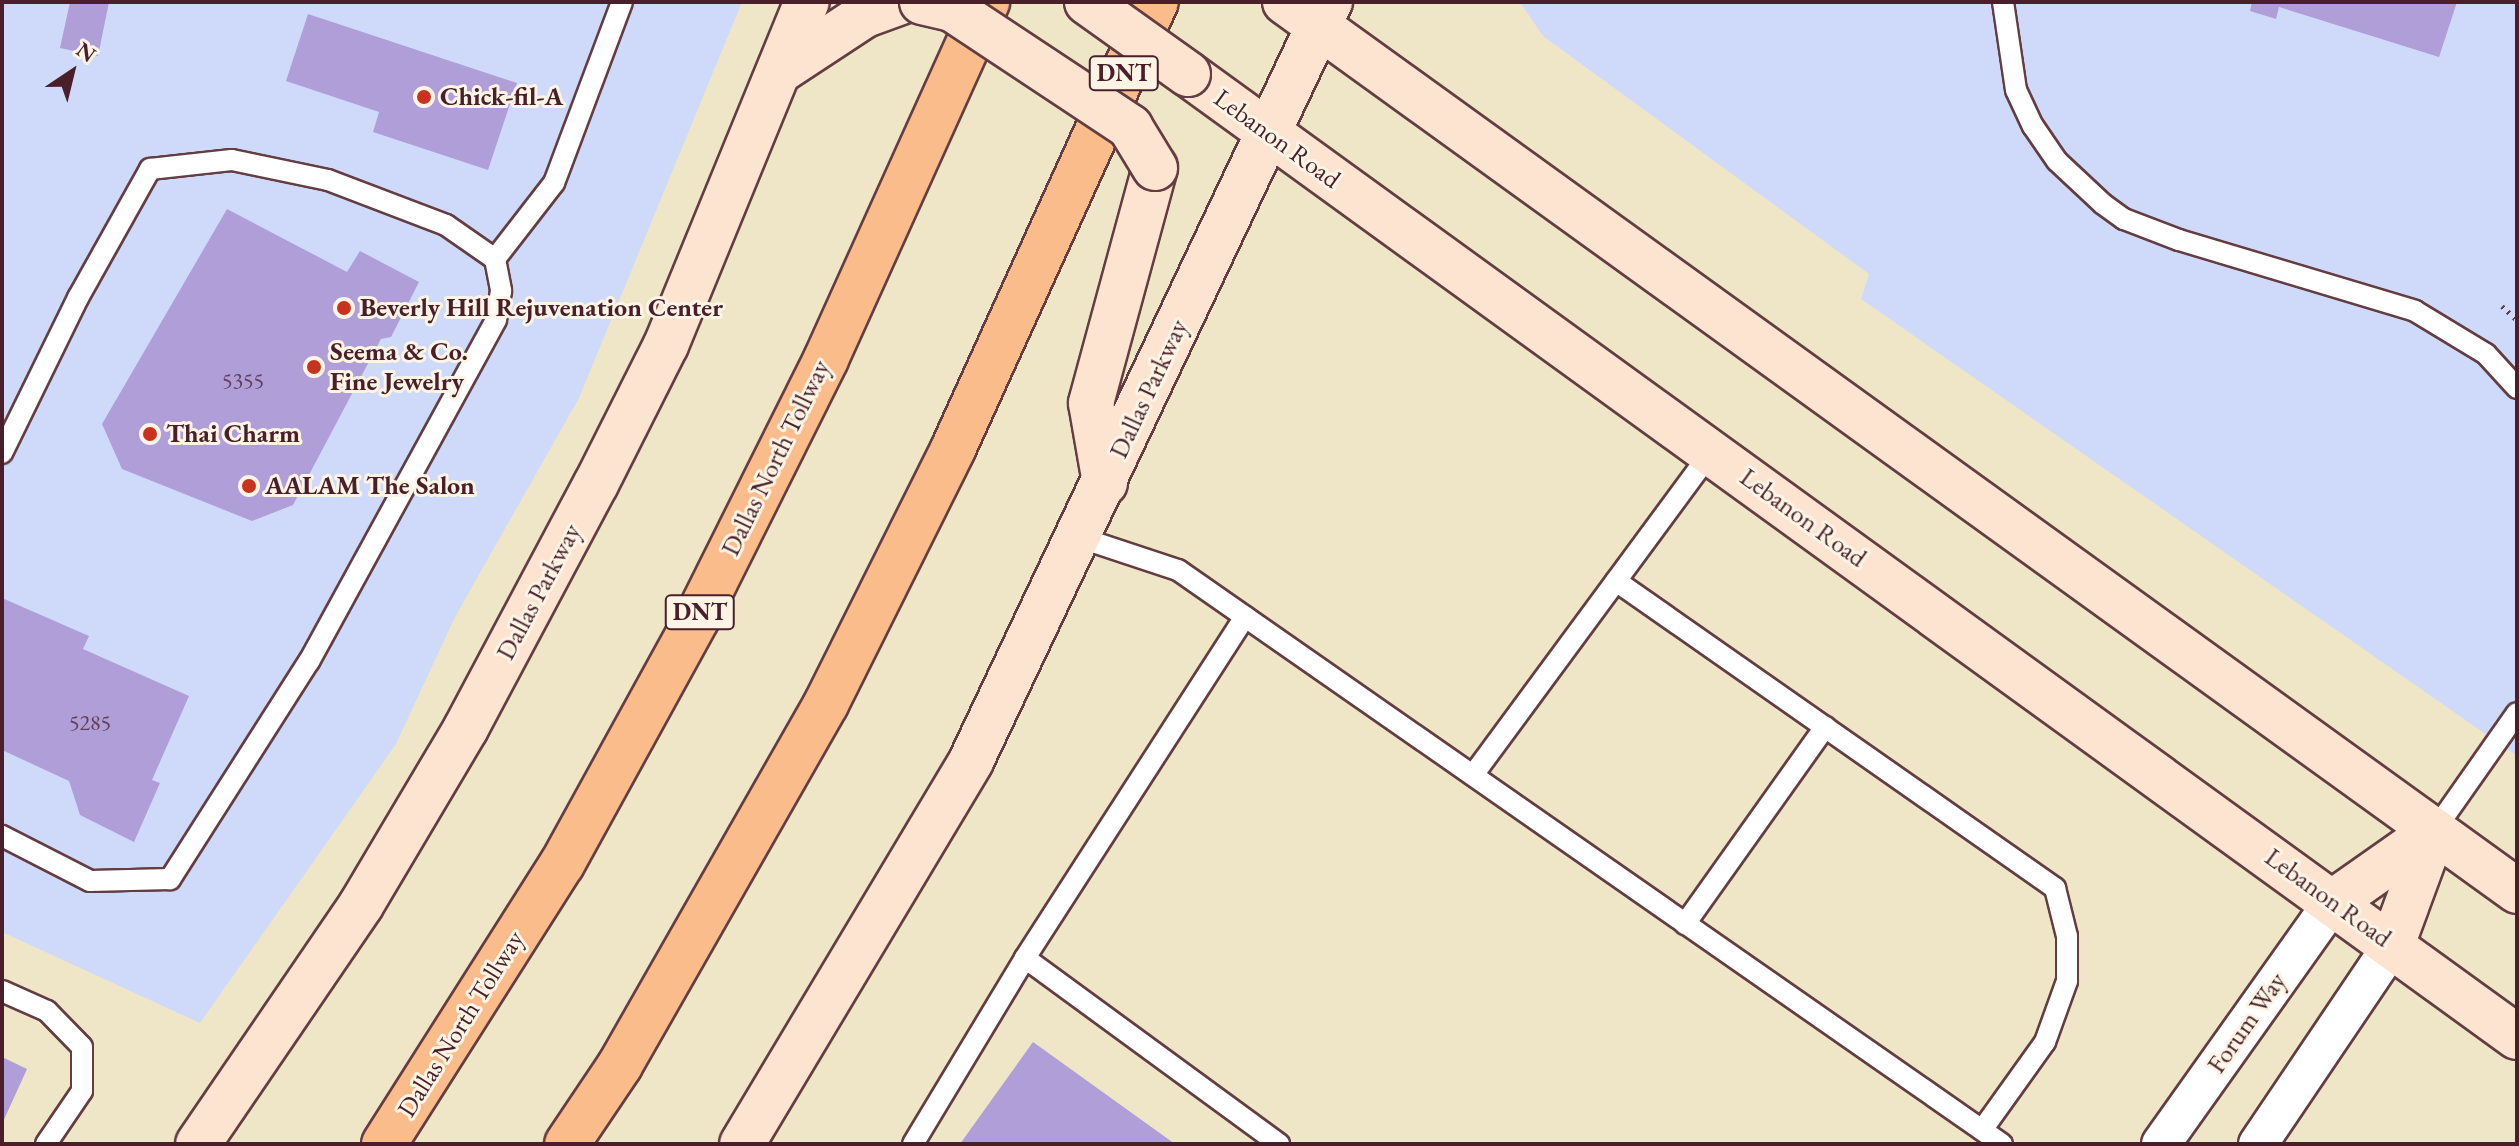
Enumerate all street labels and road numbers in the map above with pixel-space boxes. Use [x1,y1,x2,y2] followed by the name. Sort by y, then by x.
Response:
[1088,53,1160,93] road number: DNT
[1208,83,1346,195] street label: Lebanon Road
[1103,315,1195,463] street label: Dallas Parkway
[715,355,837,561] street label: Dallas North Tollway
[1734,462,1872,574] street label: Lebanon Road
[490,519,588,665] street label: Dallas Parkway
[664,592,736,632] road number: DNT
[2259,842,2397,954] street label: Lebanon Road
[391,925,531,1123] street label: Dallas North Tollway
[2201,967,2293,1079] street label: Forum Way

